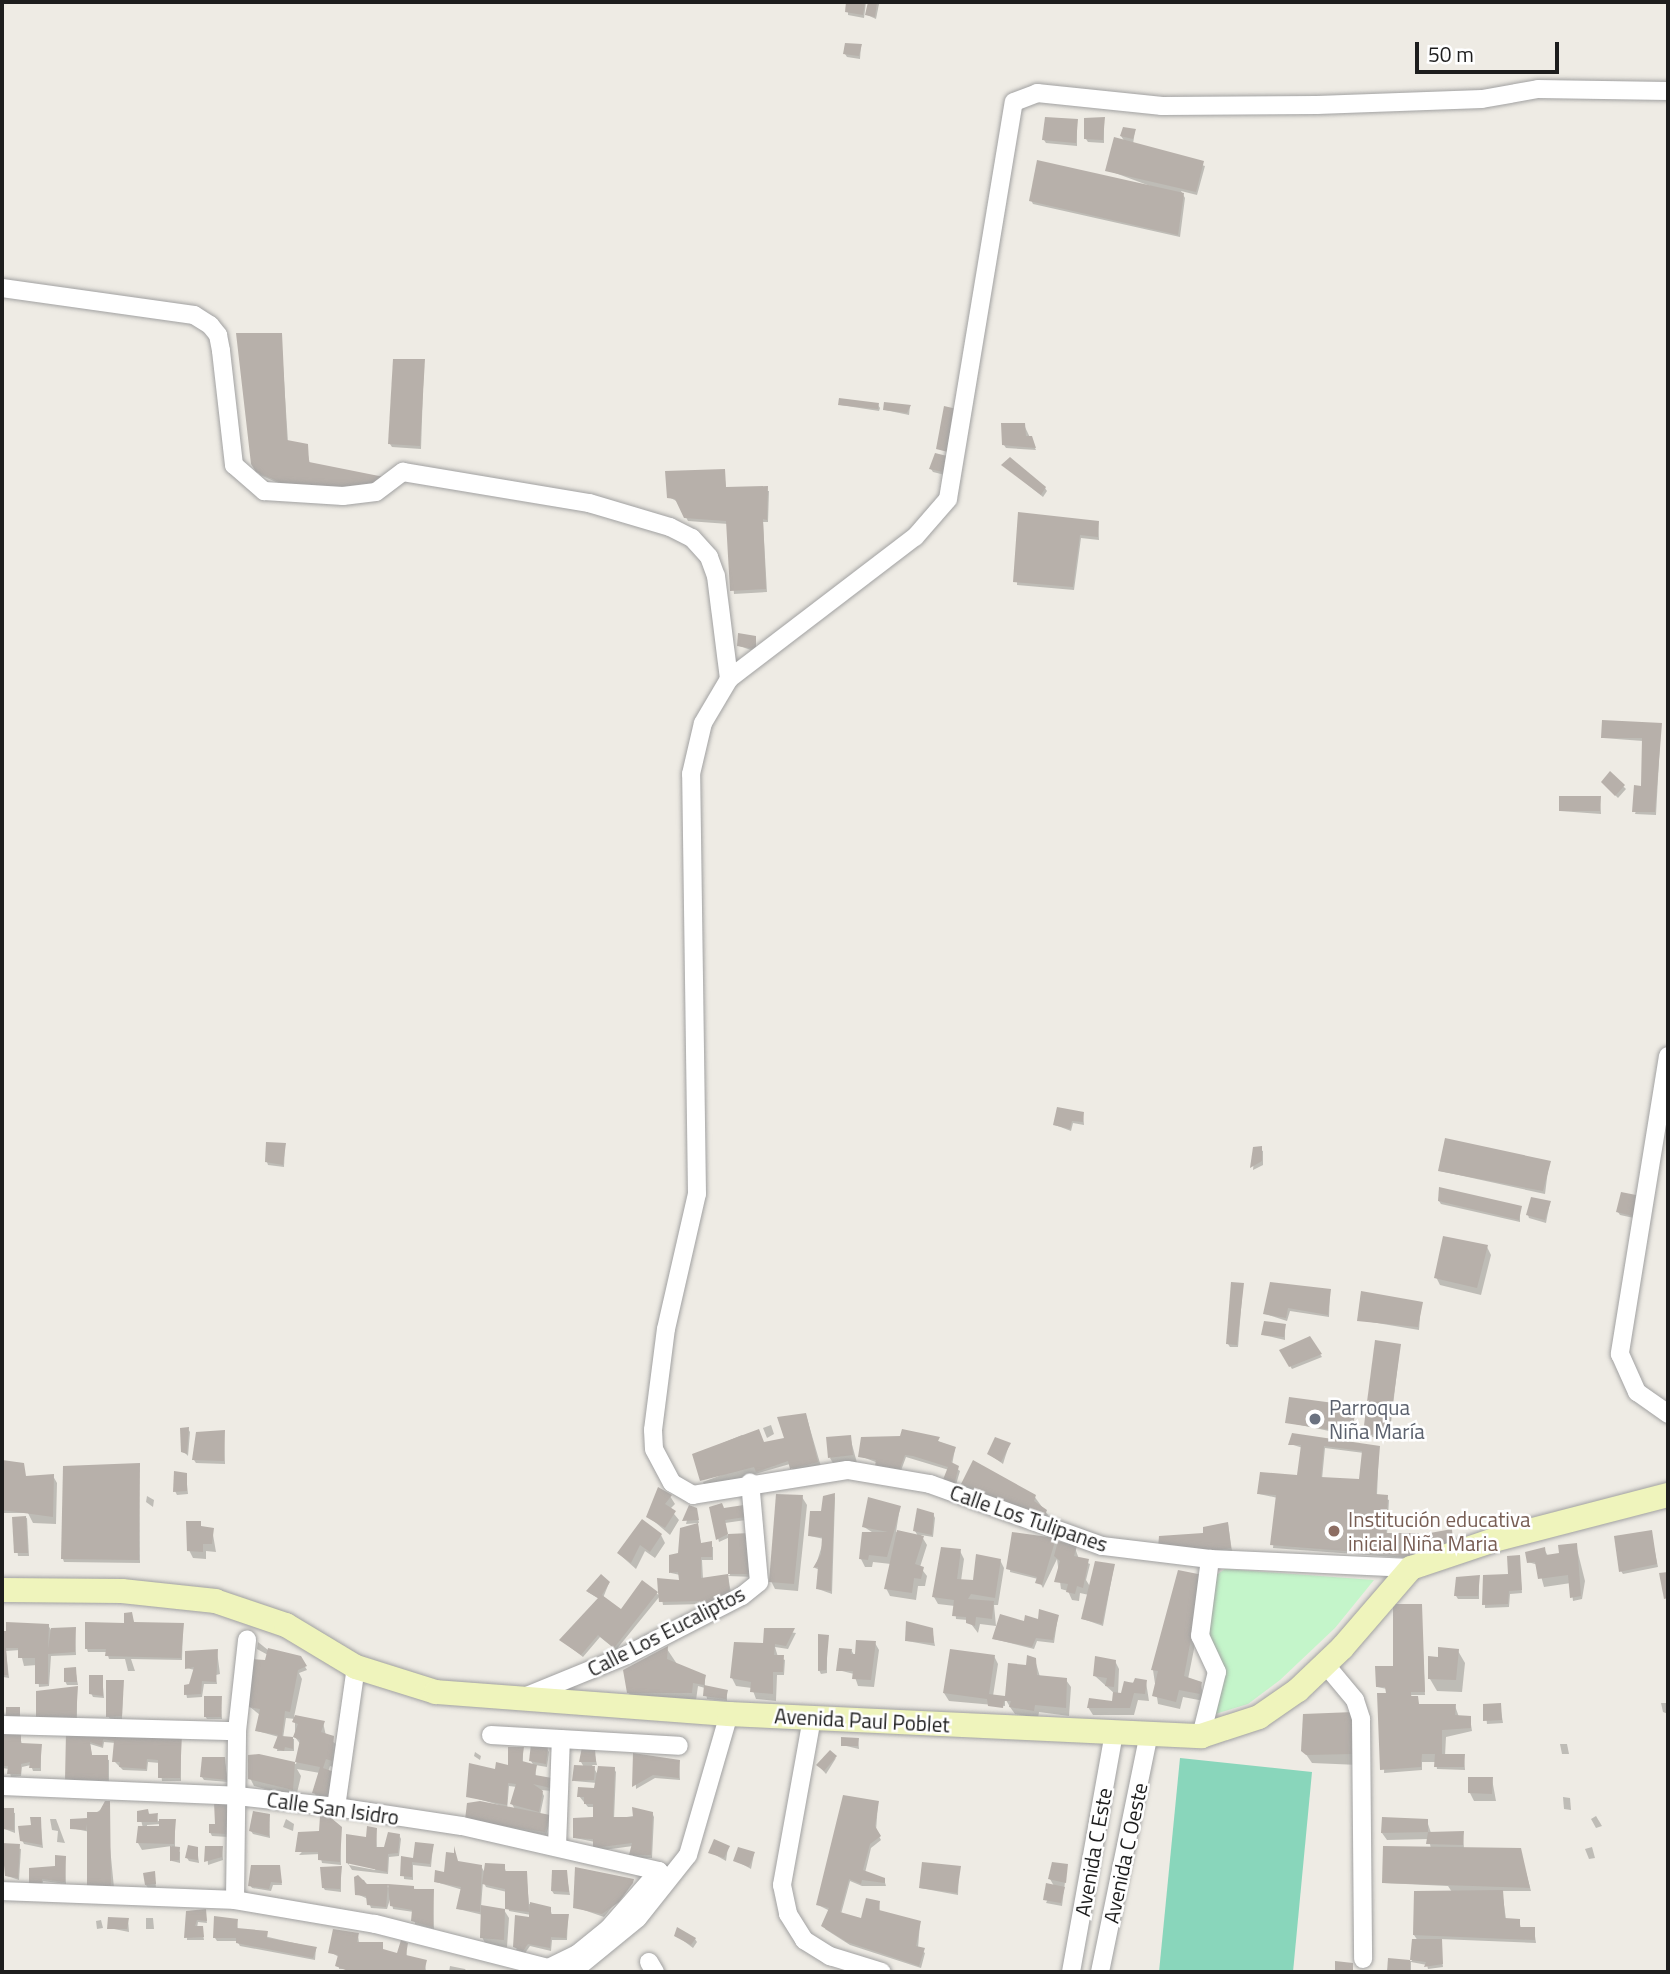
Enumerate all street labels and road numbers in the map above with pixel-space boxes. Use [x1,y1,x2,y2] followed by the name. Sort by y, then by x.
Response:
[947,1479,1111,1557] street label: Calle Los Tulipanes
[583,1580,749,1682] street label: Calle Los Eucaliptos
[774,1703,950,1737] street label: Avenida Paul Poblet
[1098,1780,1152,1926] street label: Avenida C Oeste
[265,1786,401,1830] street label: Calle San Isidro
[1069,1786,1117,1918] street label: Avenida C Este

